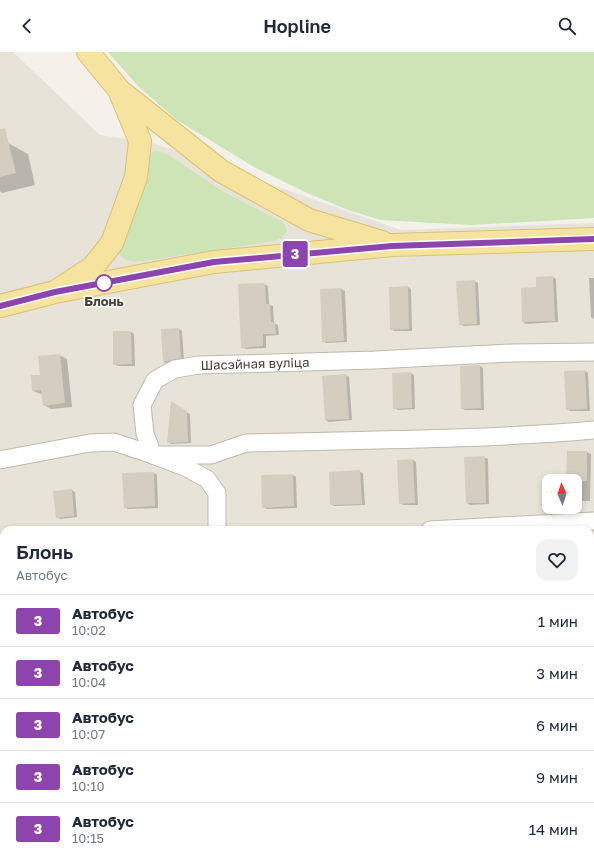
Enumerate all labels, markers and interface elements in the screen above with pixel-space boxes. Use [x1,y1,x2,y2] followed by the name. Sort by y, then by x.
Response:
[16,15,38,37] icon: back
[263,15,331,37] text: Hopline
[556,15,578,37] icon: search
[282,241,308,267] line badge: 3
[291,245,299,262] text: 3
[95,274,113,292] marker: Блонь
[84,293,124,309] place label: Блонь
[200,354,310,373] street label: Шасэйная вуліца
[542,474,582,514] north arrow
[542,474,582,514] map controls
[536,539,578,581] button: heart
[16,540,73,563] text: Блонь
[16,567,68,583] text: Автобус
[72,604,134,622] text: Автобус
[34,612,42,629] text: 3
[538,612,578,630] text: 1 мин
[72,622,106,638] text: 10:02
[72,656,134,674] text: Автобус
[34,664,42,681] text: 3
[536,664,578,682] text: 3 мин
[72,674,106,690] text: 10:04
[72,708,134,726] text: Автобус
[34,716,42,733] text: 3
[536,716,578,734] text: 6 мин
[72,726,105,742] text: 10:07
[72,760,134,778] text: Автобус
[34,768,42,785] text: 3
[536,768,578,786] text: 9 мин
[72,778,105,794] text: 10:10
[72,812,134,830] text: Автобус
[34,820,42,837] text: 3
[529,820,578,838] text: 14 мин
[72,830,104,846] text: 10:15

